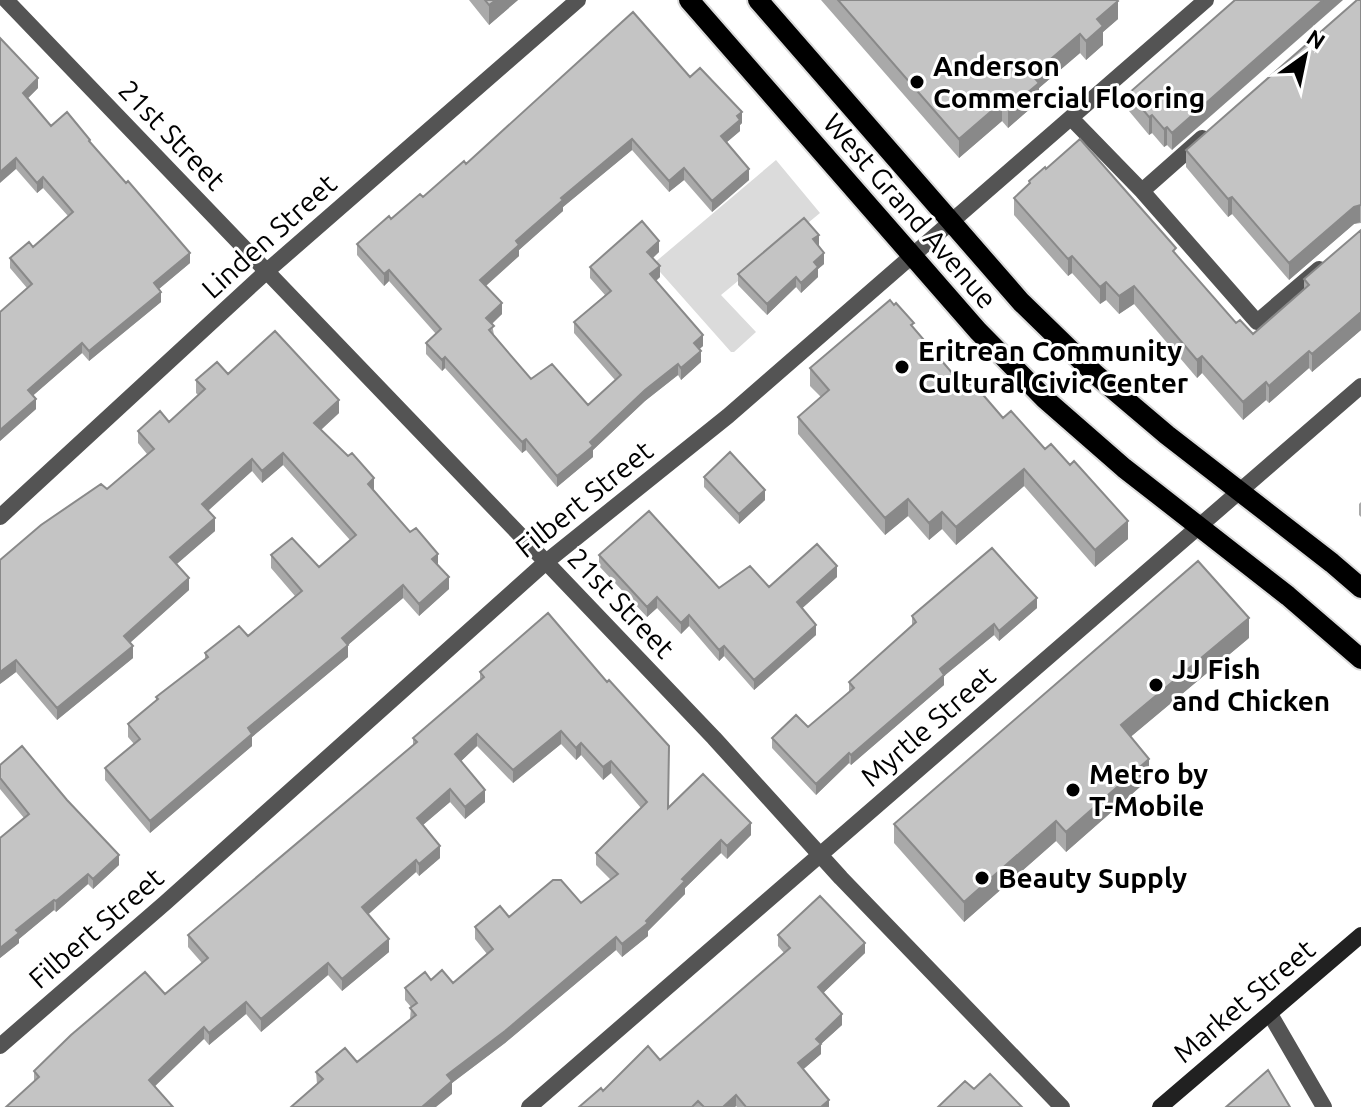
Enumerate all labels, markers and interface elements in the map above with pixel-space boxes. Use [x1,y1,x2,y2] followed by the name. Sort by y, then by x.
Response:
[1265,16,1345,96] north arrow
[1302,24,1330,54] text: N
[933,50,1205,113] place label: Anderson Commercial Flooring
[908,73,926,91] marker: Anderson Commercial Flooring
[113,74,232,196] street label: 21st Street
[818,107,1003,314] street label: West Grand Avenue
[195,167,342,304] street label: Linden Street
[918,335,1189,398] place label: Eritrean Community Cultural Civic Center
[893,358,911,376] marker: Eritrean Community Cultural Civic Center
[509,434,658,563] street label: Filbert Street
[562,542,681,664] street label: 21st Street
[1172,653,1330,716] place label: JJ Fish and Chicken
[855,659,1001,792] street label: Myrtle Street
[1147,676,1165,694] marker: JJ Fish and Chicken
[1089,758,1208,821] place label: Metro by T-Mobile
[1064,781,1082,799] marker: Metro by T-Mobile
[23,861,169,994] street label: Filbert Street
[998,862,1187,893] place label: Beauty Supply
[973,869,991,887] marker: Beauty Supply
[1167,933,1320,1068] street label: Market Street

